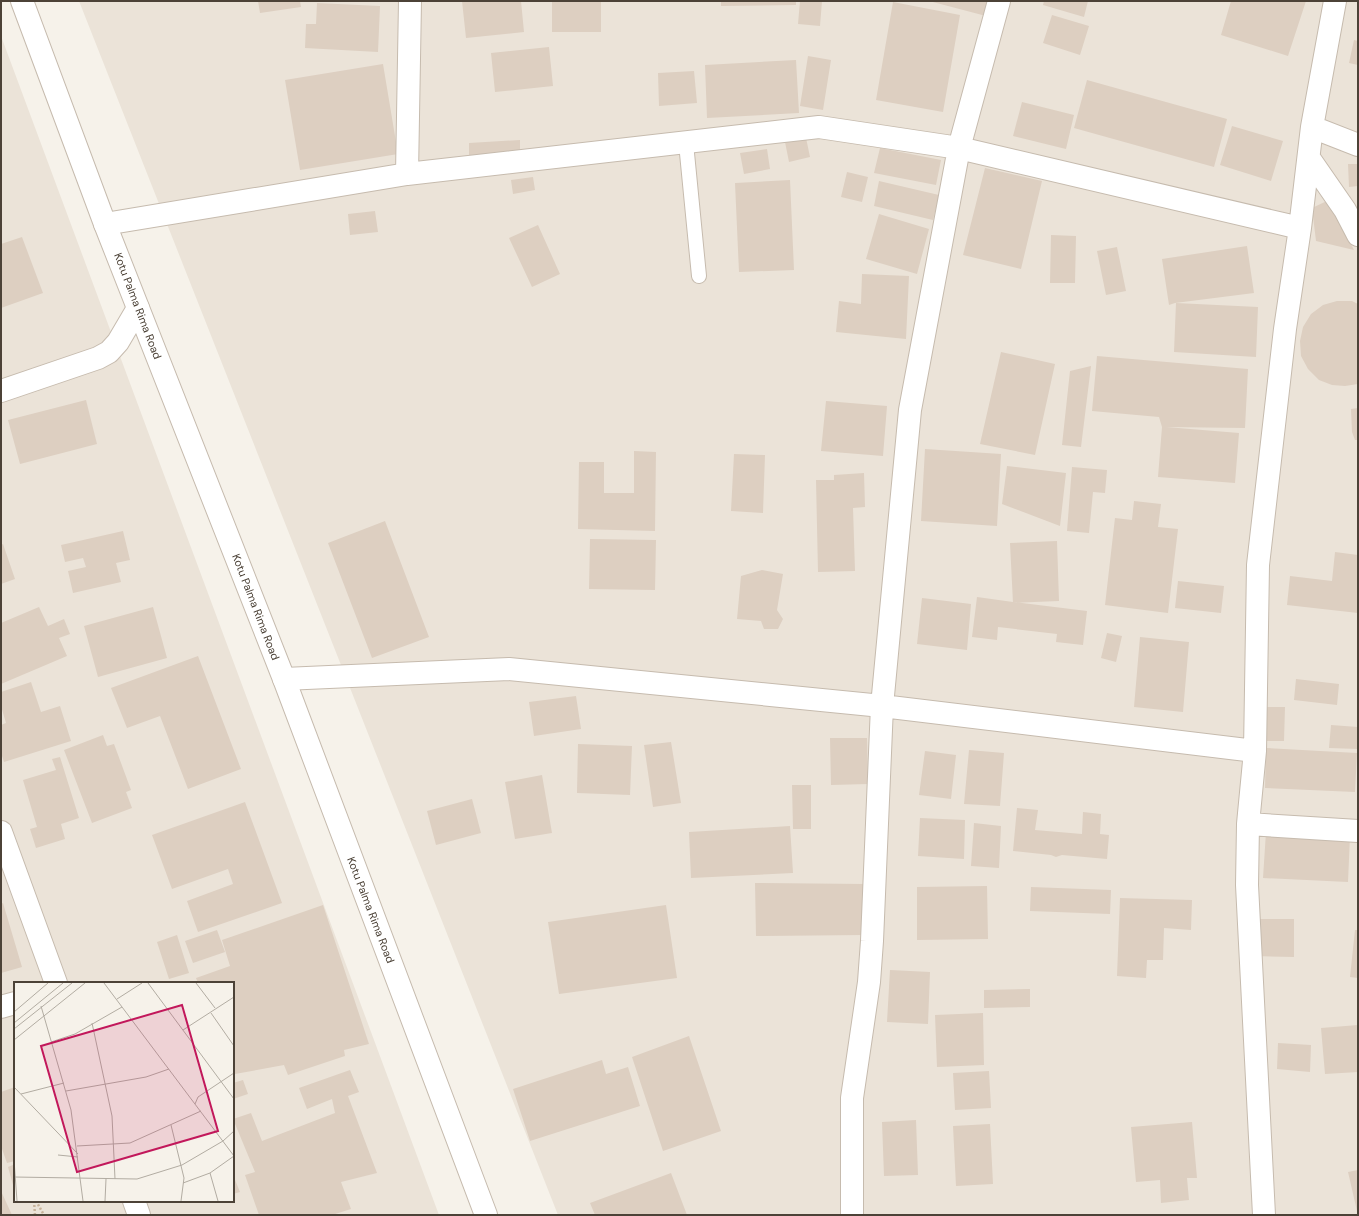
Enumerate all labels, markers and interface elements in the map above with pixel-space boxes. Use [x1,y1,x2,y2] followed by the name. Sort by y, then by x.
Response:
[111,251,165,361] street label: Kotu Palma Rima Road
[229,552,283,662] street label: Kotu Palma Rima Road
[344,855,398,965] street label: Kotu Palma Rima Road
[14,982,234,1202] inset map

